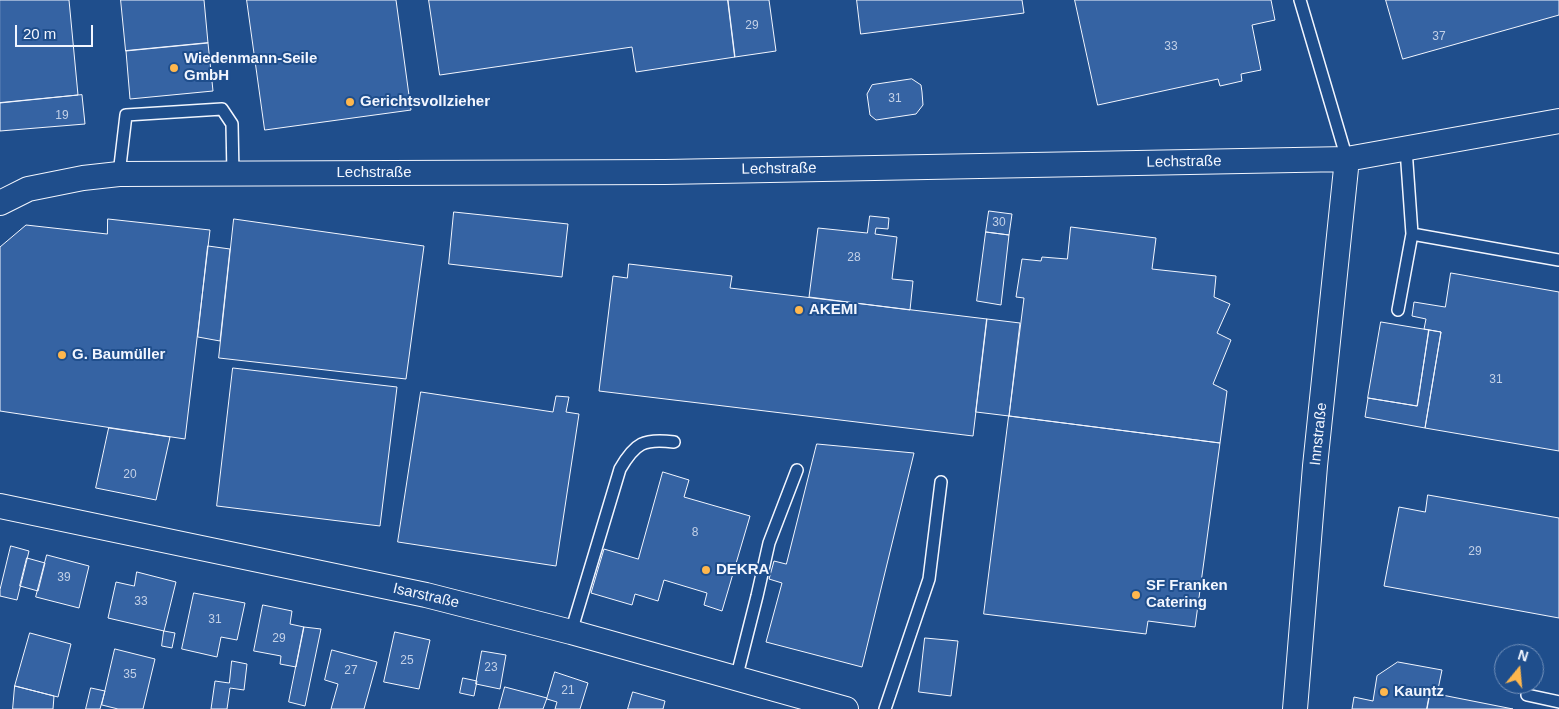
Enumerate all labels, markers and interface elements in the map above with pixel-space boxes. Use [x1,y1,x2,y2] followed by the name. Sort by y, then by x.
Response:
[18,15,95,47] scale bar
[745,19,759,33] house number: 29
[23,25,56,42] text: 20 m
[1432,30,1446,44] house number: 37
[1164,40,1178,54] house number: 33
[184,50,317,85] place label: Wiedenmann-Seile GmbH
[168,62,180,74] marker: Wiedenmann-Seile GmbH
[888,92,902,106] house number: 31
[360,93,490,111] place label: Gerichtsvollzieher
[344,96,356,108] marker: Gerichtsvollzieher
[55,109,69,123] house number: 19
[1146,152,1222,172] street label: Lechstraße
[741,159,817,179] street label: Lechstraße
[336,164,412,182] street label: Lechstraße
[992,216,1006,230] house number: 30
[847,251,861,265] house number: 28
[809,301,857,319] place label: AKEMI
[793,304,805,316] marker: AKEMI
[72,346,165,364] place label: G. Baumüller
[56,349,68,361] marker: G. Baumüller
[1489,373,1503,387] house number: 31
[1307,402,1331,466] street label: Innstraße
[123,468,137,482] house number: 20
[692,526,698,540] house number: 8
[1468,545,1482,559] house number: 29
[716,561,769,579] place label: DEKRA
[700,564,712,576] marker: DEKRA
[57,571,71,585] house number: 39
[1146,577,1228,612] place label: SF Franken Catering
[391,580,461,612] street label: Isarstraße
[1130,589,1142,601] marker: SF Franken Catering
[134,595,148,609] house number: 33
[208,613,222,627] house number: 31
[272,632,286,646] house number: 29
[1494,644,1544,694] north arrow
[1516,646,1530,665] text: N
[400,654,414,668] house number: 25
[484,661,498,675] house number: 23
[344,664,358,678] house number: 27
[123,668,137,682] house number: 35
[1394,683,1444,701] place label: Kauntz
[561,684,575,698] house number: 21
[1378,686,1390,698] marker: Kauntz

